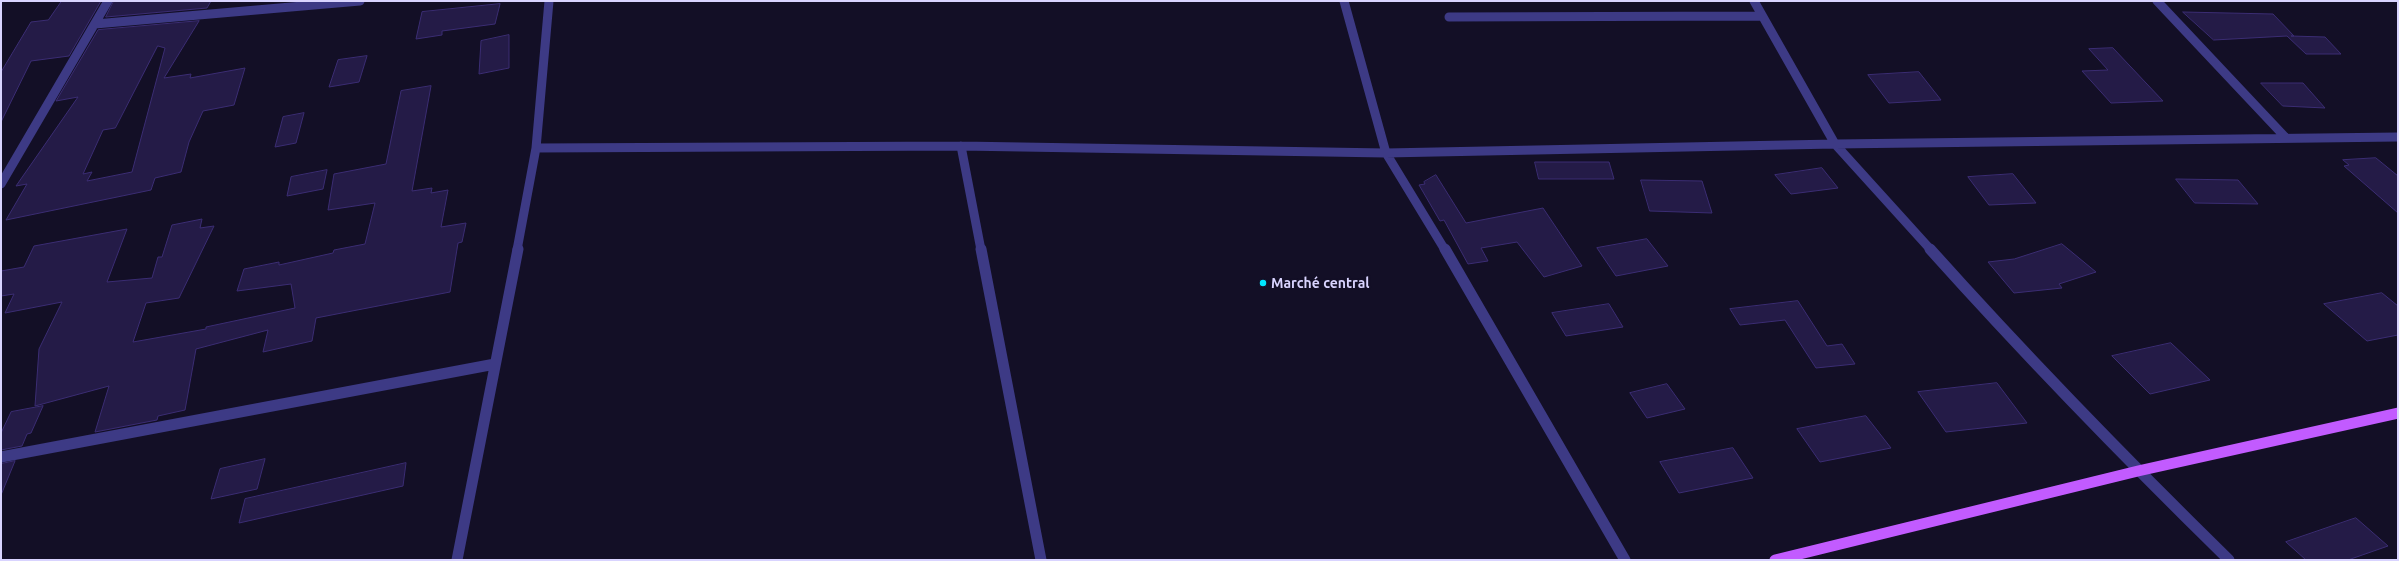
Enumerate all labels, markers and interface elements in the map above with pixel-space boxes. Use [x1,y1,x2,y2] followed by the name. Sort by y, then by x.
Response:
[1271,275,1370,291] place label: Marché central
[1258,278,1268,288] marker: Marché central

